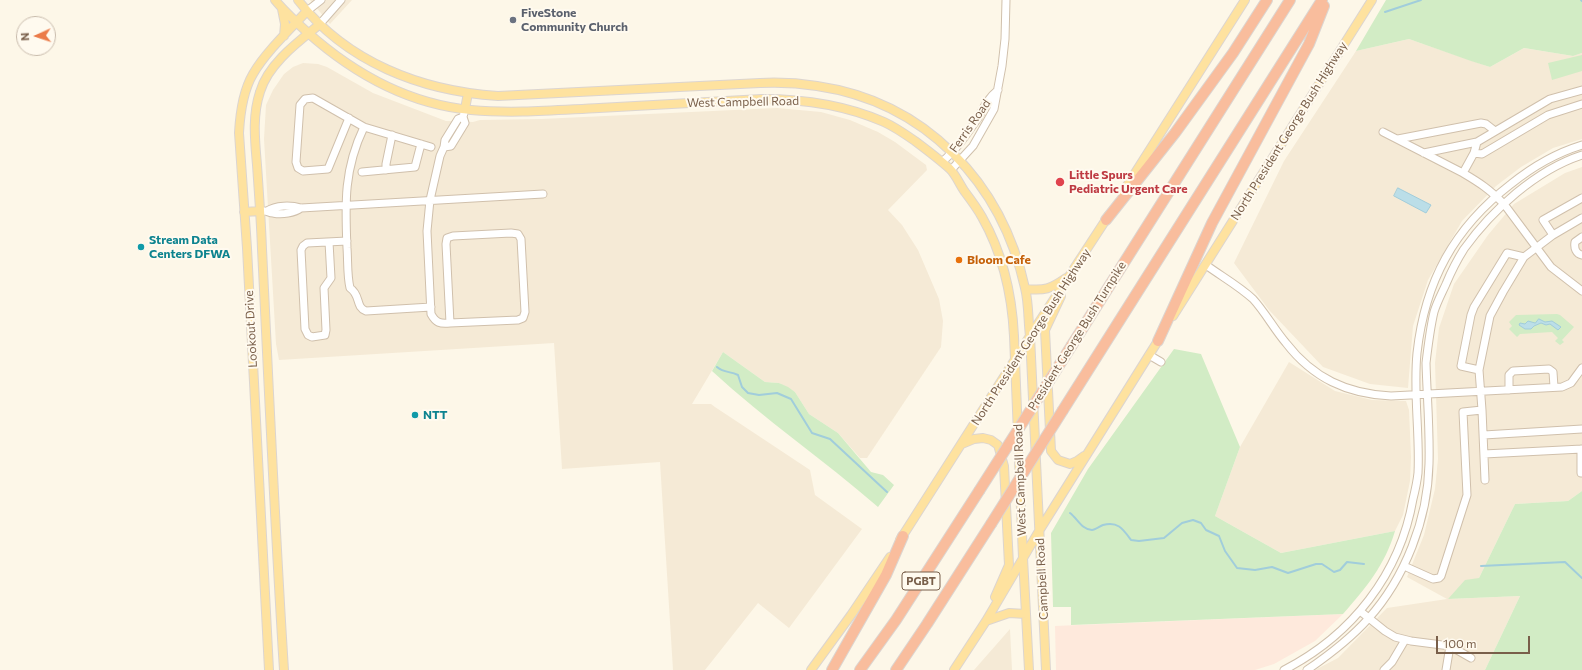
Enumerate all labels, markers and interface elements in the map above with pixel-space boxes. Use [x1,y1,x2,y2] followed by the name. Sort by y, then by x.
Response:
[521,6,628,34] place label: FiveStone Community Church
[508,15,518,25] marker: FiveStone Community Church
[16,16,56,56] north arrow
[18,32,31,41] text: N
[1228,39,1350,223] street label: North President George Bush Highway
[687,94,799,110] street label: West Campbell Road
[946,97,994,155] street label: Ferris Road
[1069,168,1188,196] place label: Little Spurs Pediatric Urgent Care
[1054,176,1066,188] marker: Little Spurs Pediatric Urgent Care
[149,233,230,261] place label: Stream Data Centers DFWA
[136,242,146,252] marker: Stream Data Centers DFWA
[968,246,1094,428] street label: North President George Bush Highway
[967,253,1031,267] place label: Bloom Cafe
[954,255,964,265] marker: Bloom Cafe
[1025,259,1129,413] street label: President George Bush Turnpike
[242,290,260,368] street label: Lookout Drive
[423,408,447,422] place label: NTT
[410,410,420,420] marker: NTT
[1011,424,1029,536] street label: West Campbell Road
[1033,538,1051,620] street label: Campbell Road
[902,572,940,590] road number: PGBT
[1438,628,1532,654] scale bar
[1443,636,1477,650] text: 100 m

